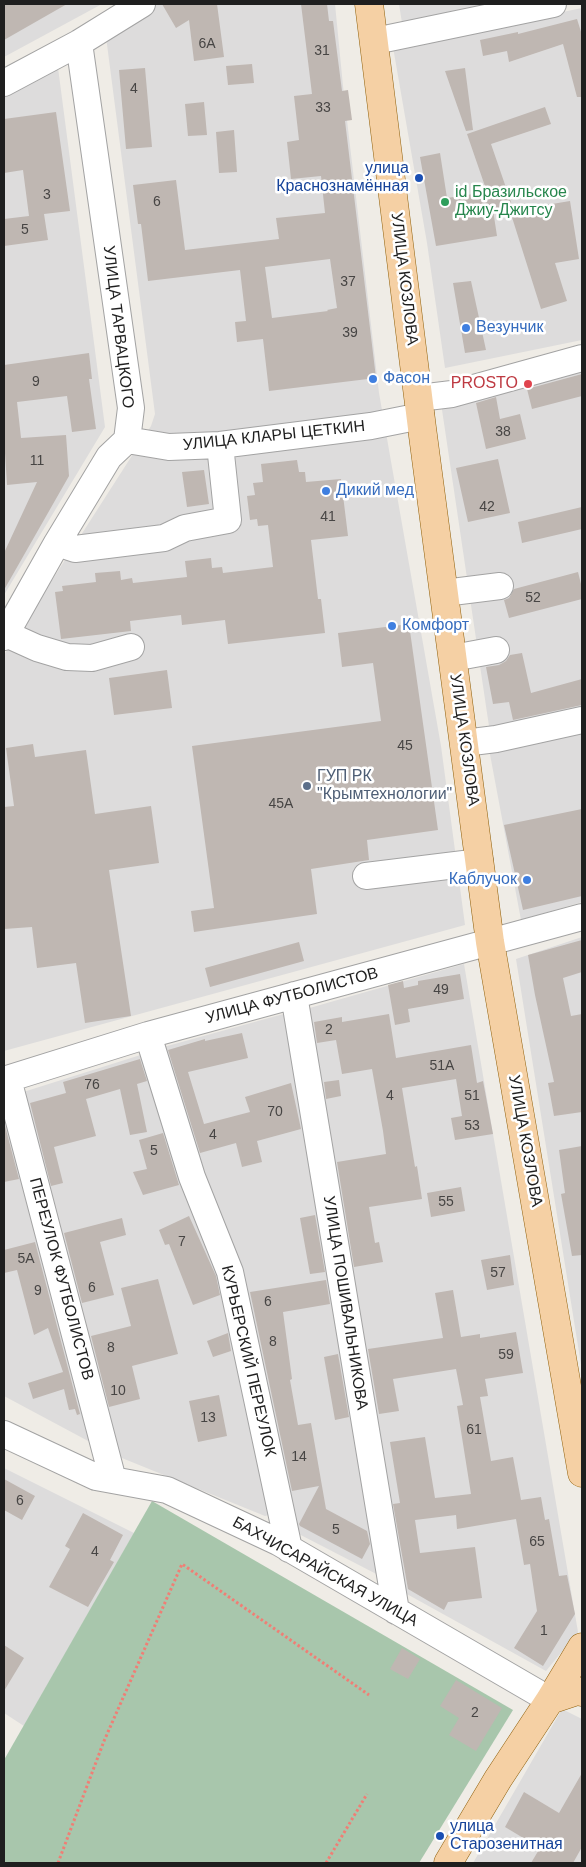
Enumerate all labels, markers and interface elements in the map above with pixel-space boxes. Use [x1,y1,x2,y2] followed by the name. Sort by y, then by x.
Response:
[198,36,216,52] house number: 6А
[314,43,330,59] house number: 31
[130,81,138,97] house number: 4
[315,100,331,116] house number: 33
[276,159,409,197] place label: улица Краснознамённая
[413,172,425,184] marker: улица Краснознамённая
[455,183,567,221] place label: id Бразильское Джиу-Джитсу
[43,187,51,203] house number: 3
[153,194,161,210] house number: 6
[439,196,451,208] marker: id Бразильское Джиу-Джитсу
[386,212,422,346] street label: УЛИЦА КОЗЛОВА
[21,222,29,238] house number: 5
[99,245,137,409] street label: УЛИЦА ТАРВАЦКОГО
[340,274,356,290] house number: 37
[476,318,543,338] place label: Везунчик
[460,322,472,334] marker: Везунчик
[342,325,358,341] house number: 39
[383,369,430,389] place label: Фасон
[367,373,379,385] marker: Фасон
[32,374,40,390] house number: 9
[451,374,518,394] place label: PROSTO
[522,378,534,390] marker: PROSTO
[182,417,366,455] street label: УЛИЦА КЛАРЫ ЦЕТКИН
[495,424,511,440] house number: 38
[30,453,44,469] house number: 11
[336,481,414,501] place label: Дикий мед
[320,485,332,497] marker: Дикий мед
[479,499,495,515] house number: 42
[320,509,336,525] house number: 41
[525,590,541,606] house number: 52
[402,616,469,636] place label: Комфорт
[386,620,398,632] marker: Комфорт
[445,673,483,807] street label: УЛИЦА КОЗЛОВА
[397,738,413,754] house number: 45
[317,767,452,805] place label: ГУП РК "Крымтехнологии"
[301,780,313,792] marker: ГУП РК "Крымтехнологии"
[269,796,293,812] house number: 45А
[449,870,517,890] place label: Каблучок
[521,874,533,886] marker: Каблучок
[204,964,380,1028] street label: УЛИЦА ФУТБОЛИСТОВ
[433,982,449,998] house number: 49
[325,1022,333,1038] house number: 2
[430,1058,454,1074] house number: 51А
[504,1074,546,1208] street label: УЛИЦА КОЗЛОВА
[84,1077,100,1093] house number: 76
[386,1088,394,1104] house number: 4
[464,1088,480,1104] house number: 51
[267,1104,283,1120] house number: 70
[464,1118,480,1134] house number: 53
[209,1127,217,1143] house number: 4
[150,1143,158,1159] house number: 5
[25,1176,97,1382] street label: ПЕРЕУЛОК ФУТБОЛИСТОВ
[438,1194,454,1210] house number: 55
[319,1195,371,1411] street label: УЛИЦА ПОШИВАЛЬНИКОВА
[178,1234,186,1250] house number: 7
[17,1251,35,1267] house number: 5А
[217,1263,279,1459] street label: КУРЬЕРСКИЙ ПЕРЕУЛОК
[490,1265,506,1281] house number: 57
[88,1280,96,1296] house number: 6
[34,1283,42,1299] house number: 9
[264,1294,272,1310] house number: 6
[269,1334,277,1350] house number: 8
[107,1340,115,1356] house number: 8
[498,1347,514,1363] house number: 59
[110,1383,126,1399] house number: 10
[200,1410,216,1426] house number: 13
[466,1422,482,1438] house number: 61
[291,1449,307,1465] house number: 14
[16,1493,24,1509] house number: 6
[229,1513,421,1631] street label: БАХЧИСАРАЙСКАЯ УЛИЦА
[332,1522,340,1538] house number: 5
[529,1534,545,1550] house number: 65
[91,1544,99,1560] house number: 4
[540,1623,548,1639] house number: 1
[471,1705,479,1721] house number: 2
[450,1817,563,1855] place label: улица Старозенитная
[434,1830,446,1842] marker: улица Старозенитная

